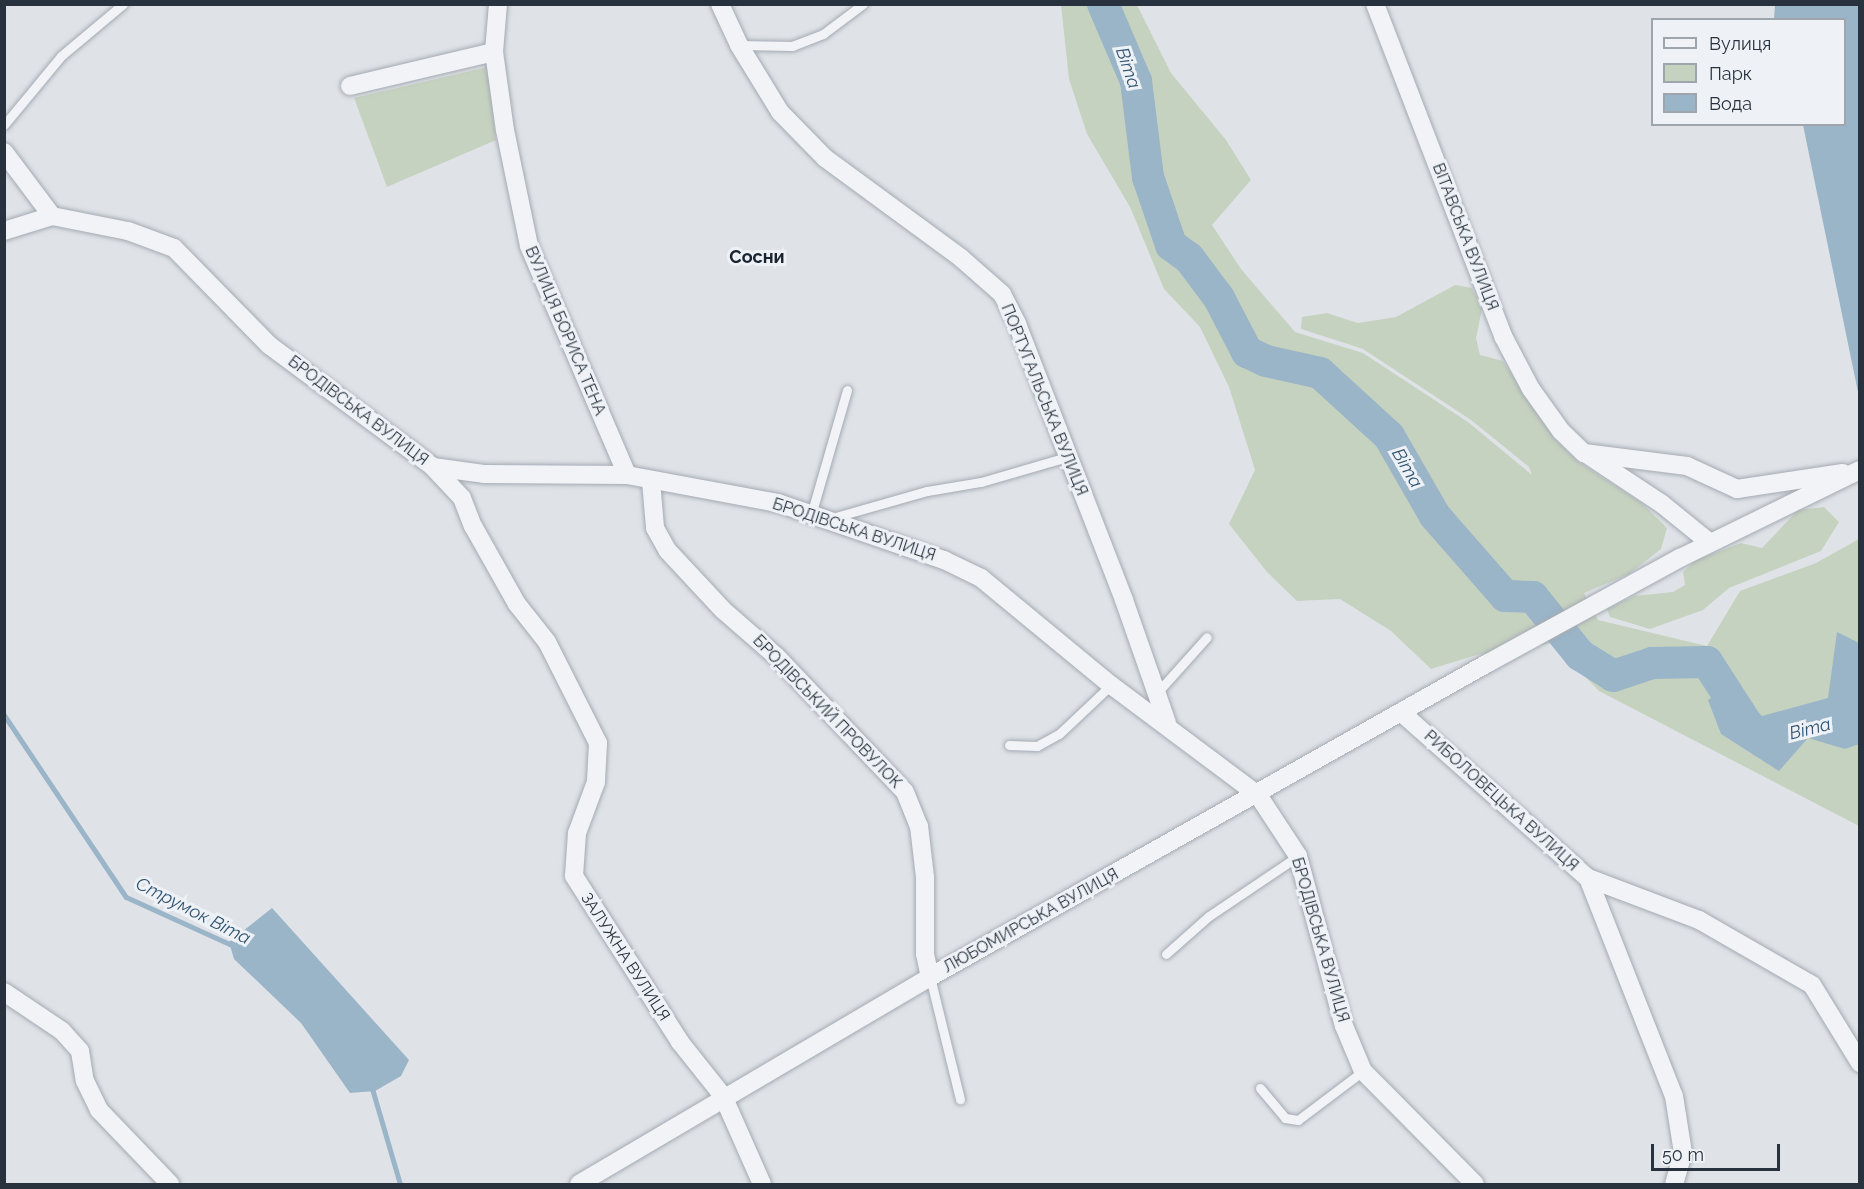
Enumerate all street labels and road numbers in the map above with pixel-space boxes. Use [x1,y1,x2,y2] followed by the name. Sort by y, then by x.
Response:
[1428,160,1502,314] street label: ВІТАВСЬКА ВУЛИЦЯ
[520,243,610,419] street label: ВУЛИЦЯ БОРИСА ТЕНА
[997,301,1091,499] street label: ПОРТУГАЛЬСЬКА ВУЛИЦЯ
[284,352,432,470] street label: БРОДІВСЬКА ВУЛИЦЯ
[770,494,938,566] street label: БРОДІВСЬКА ВУЛИЦЯ
[749,631,905,793] street label: БРОДІВСЬКИЙ ПРОВУЛОК
[1420,726,1582,876] street label: РИБОЛОВЕЦЬКА ВУЛИЦЯ
[1287,855,1353,1025] street label: БРОДІВСЬКА ВУЛИЦЯ
[940,865,1122,977] street label: ЛЮБОМИРСЬКА ВУЛИЦЯ
[576,889,674,1025] street label: ЗАЛУЖНА ВУЛИЦЯ

